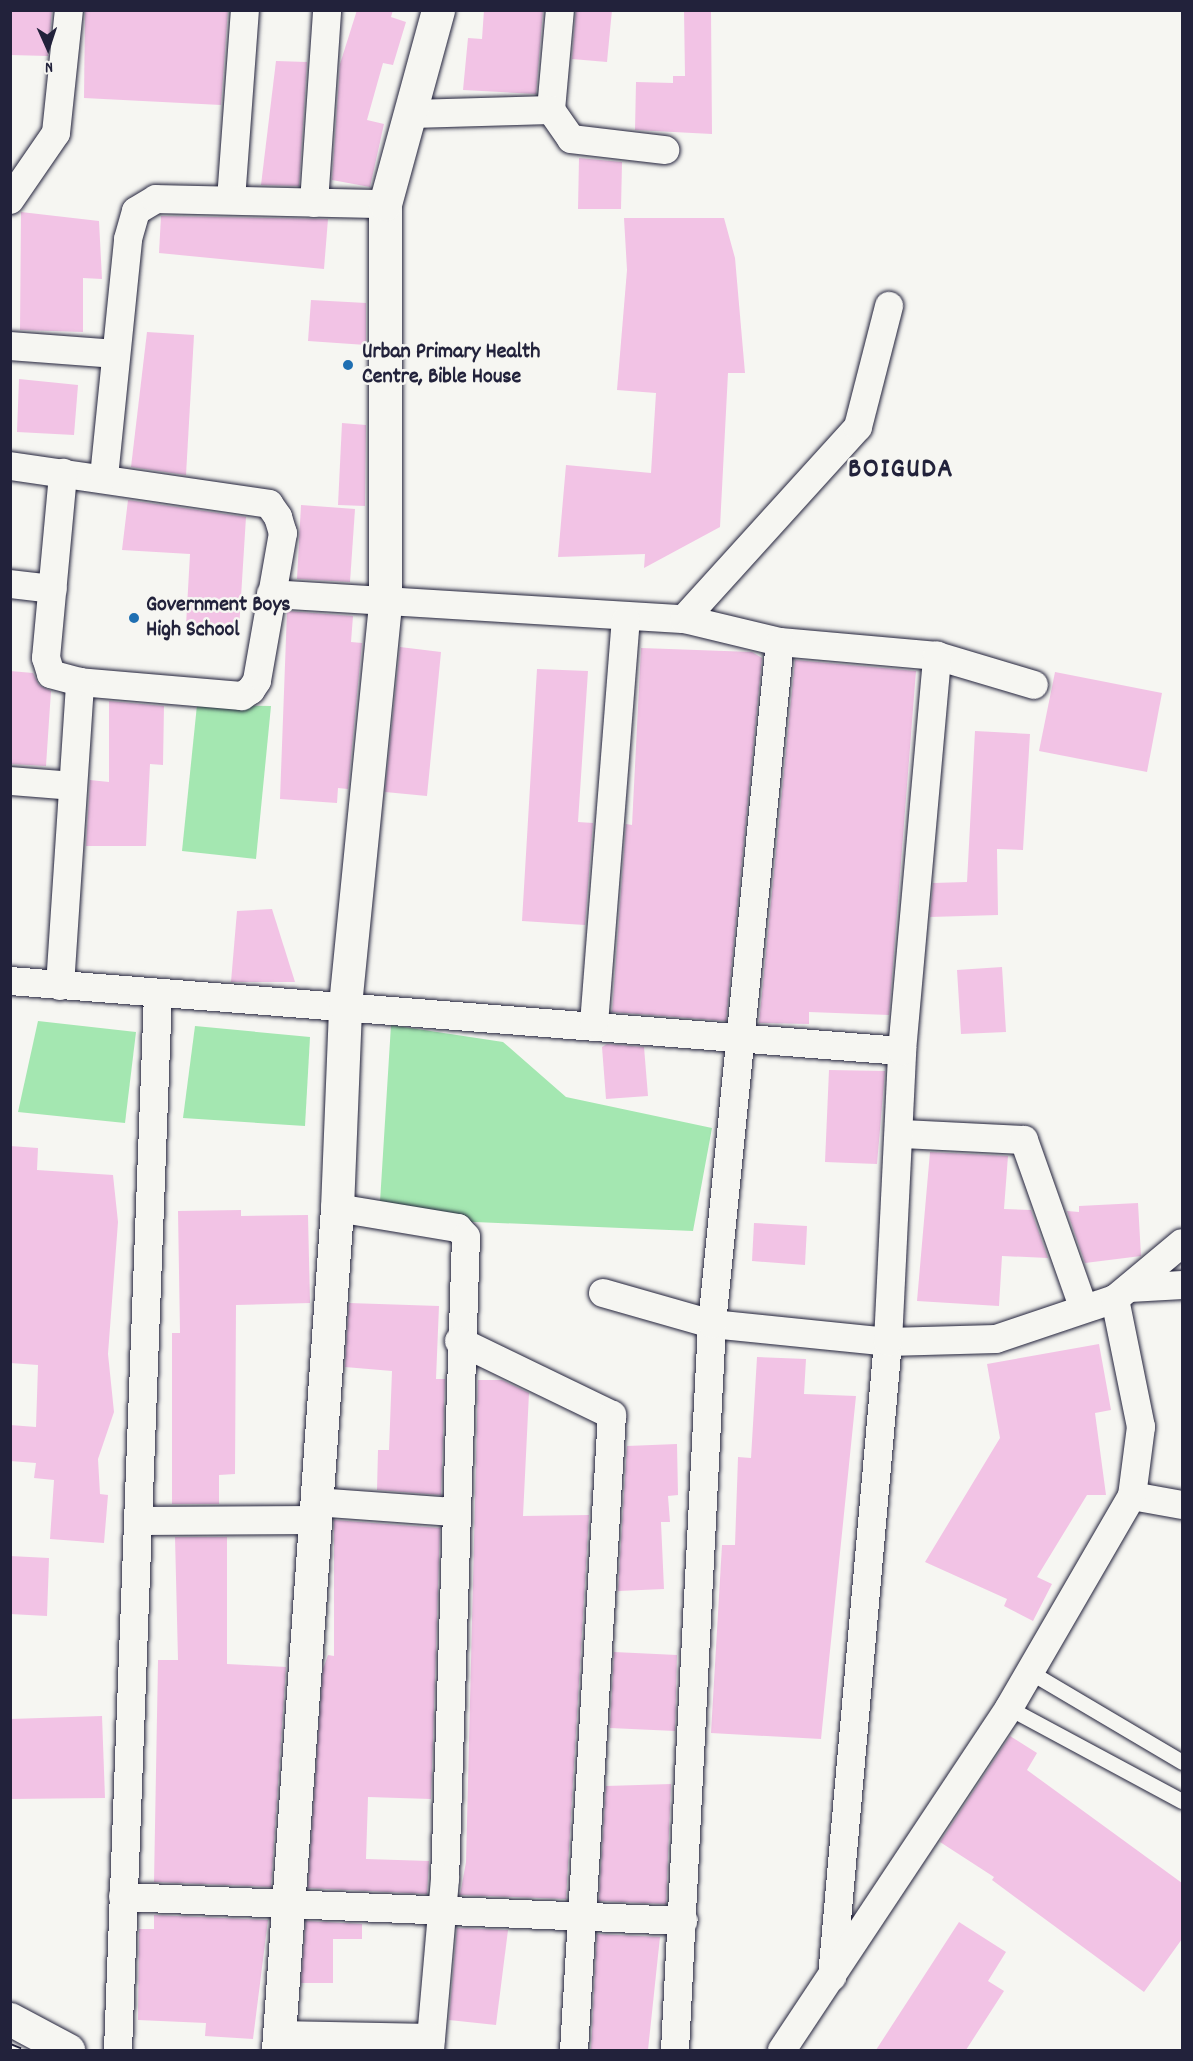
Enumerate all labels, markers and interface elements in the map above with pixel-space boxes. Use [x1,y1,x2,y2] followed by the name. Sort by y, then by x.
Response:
[18,18,78,78] north arrow
[44,55,54,78] text: N
[362,339,540,390] place label: Urban Primary Health Centre, Bible House
[339,356,357,374] marker: Urban Primary Health Centre, Bible House
[848,454,954,488] district label: BOIGUDA
[146,592,291,644] place label: Government Boys High School
[127,611,141,625] marker: Government Boys High School

